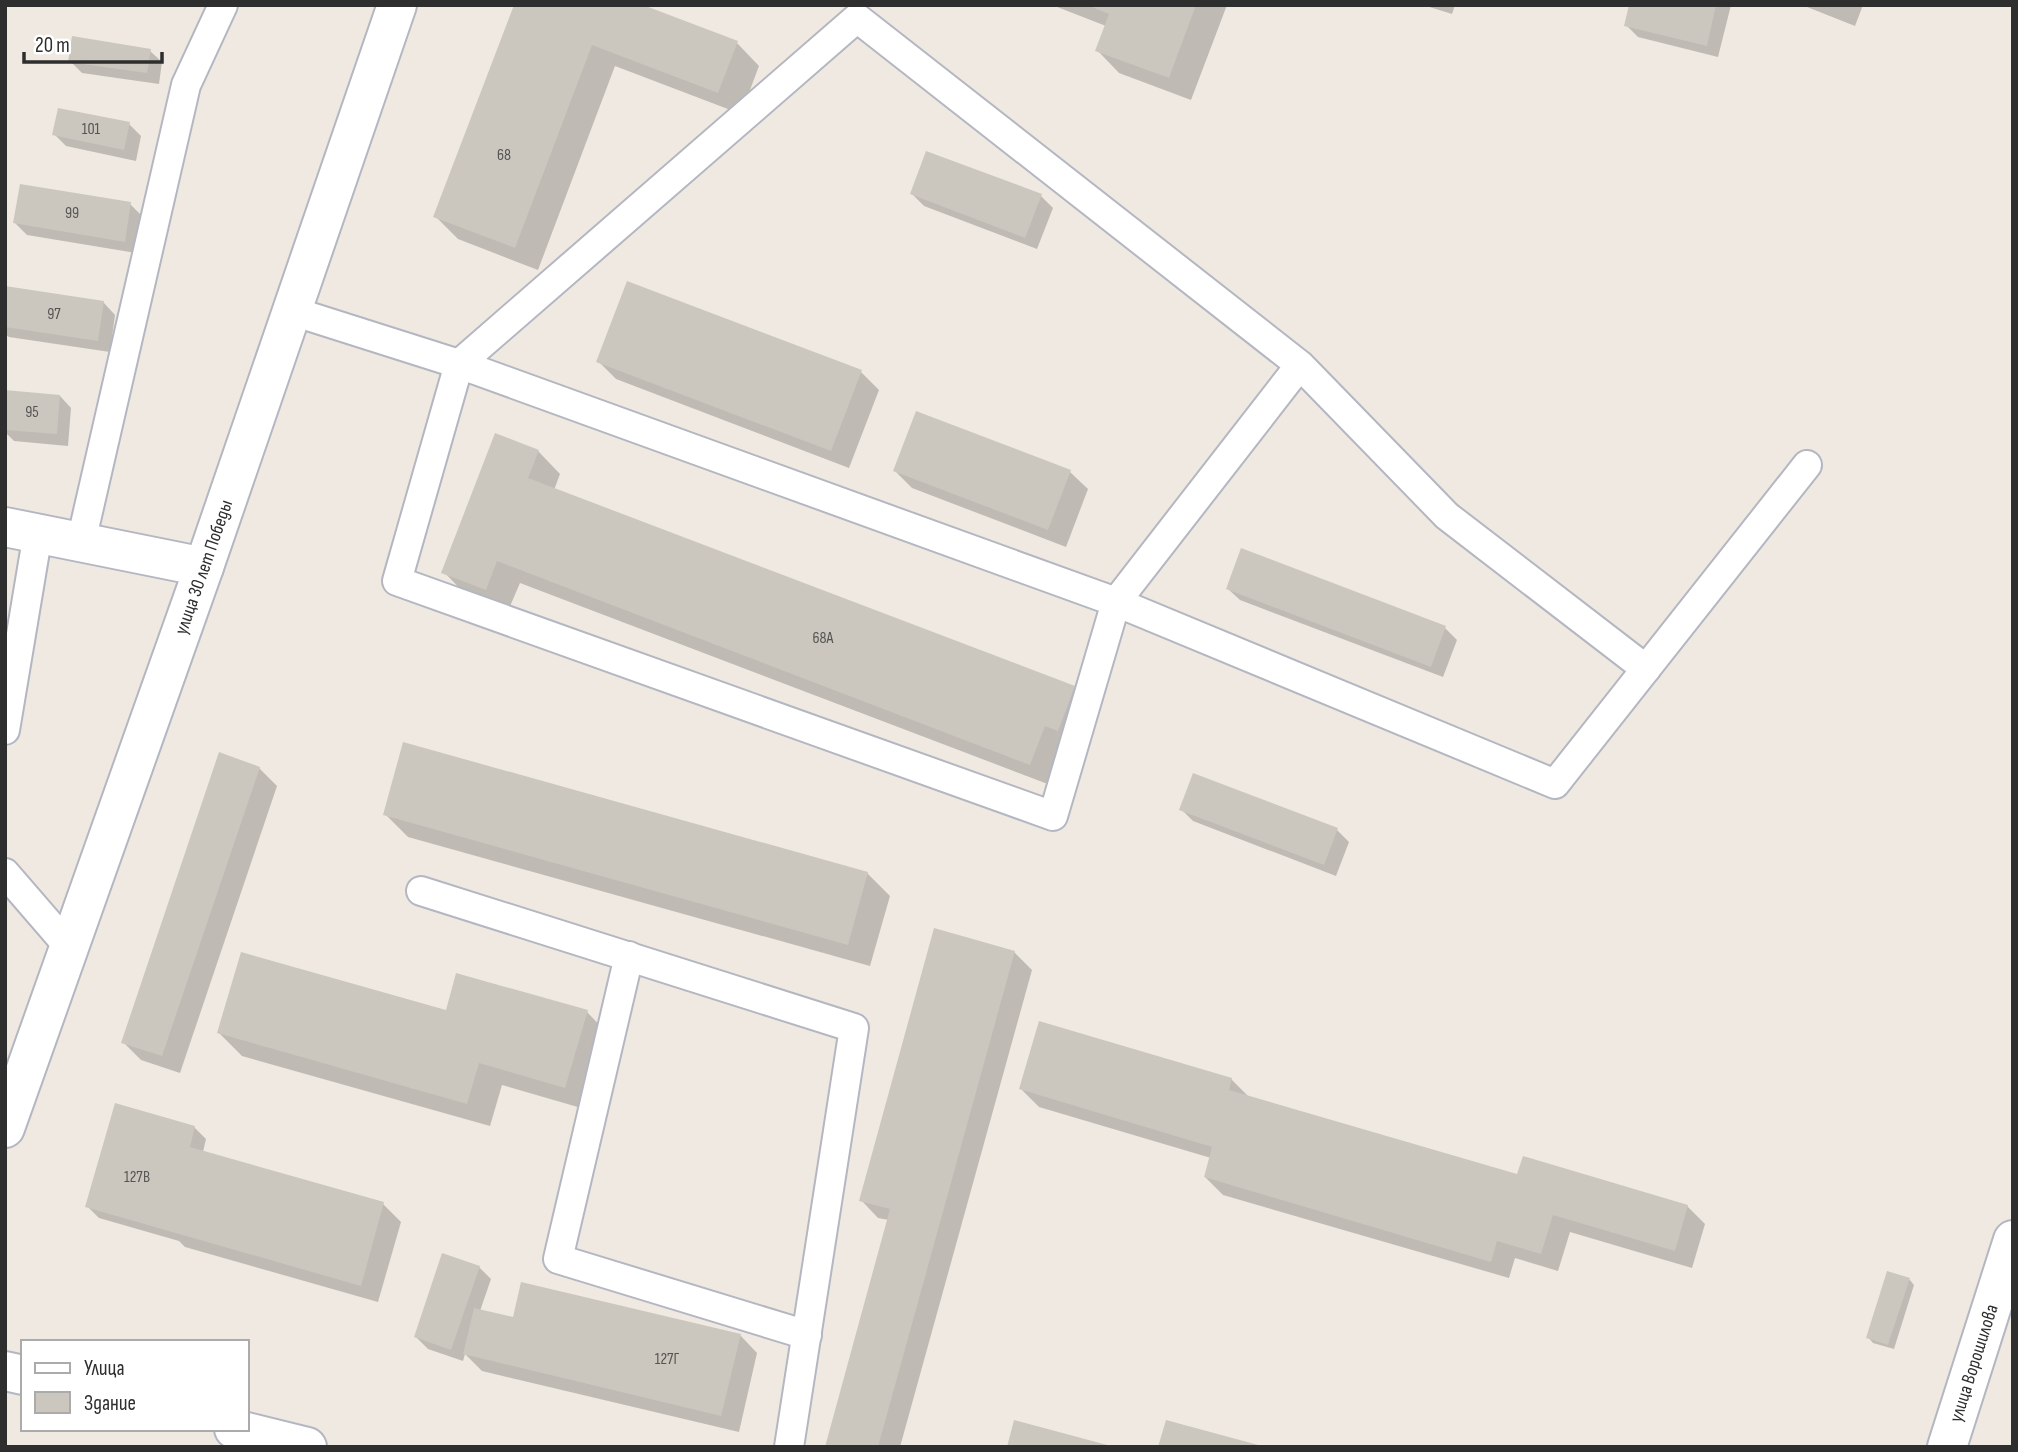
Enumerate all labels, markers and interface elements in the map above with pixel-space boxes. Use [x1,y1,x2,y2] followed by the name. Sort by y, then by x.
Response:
[24,21,163,65] scale bar
[35,33,70,58] text: 20 m
[82,120,101,139] house number: 101
[497,146,511,165] house number: 68
[65,204,79,223] house number: 99
[47,305,61,324] house number: 97
[25,403,39,422] house number: 95
[170,497,238,638] street label: улица 30 лет Победы
[813,629,834,648] house number: 68А
[124,1168,150,1187] house number: 127В
[1944,1302,2003,1425] street label: улица Ворошилова
[21,1340,248,1431] legend
[655,1350,680,1369] house number: 127Г
[84,1356,125,1381] text: Улица
[84,1391,136,1416] text: Здание

